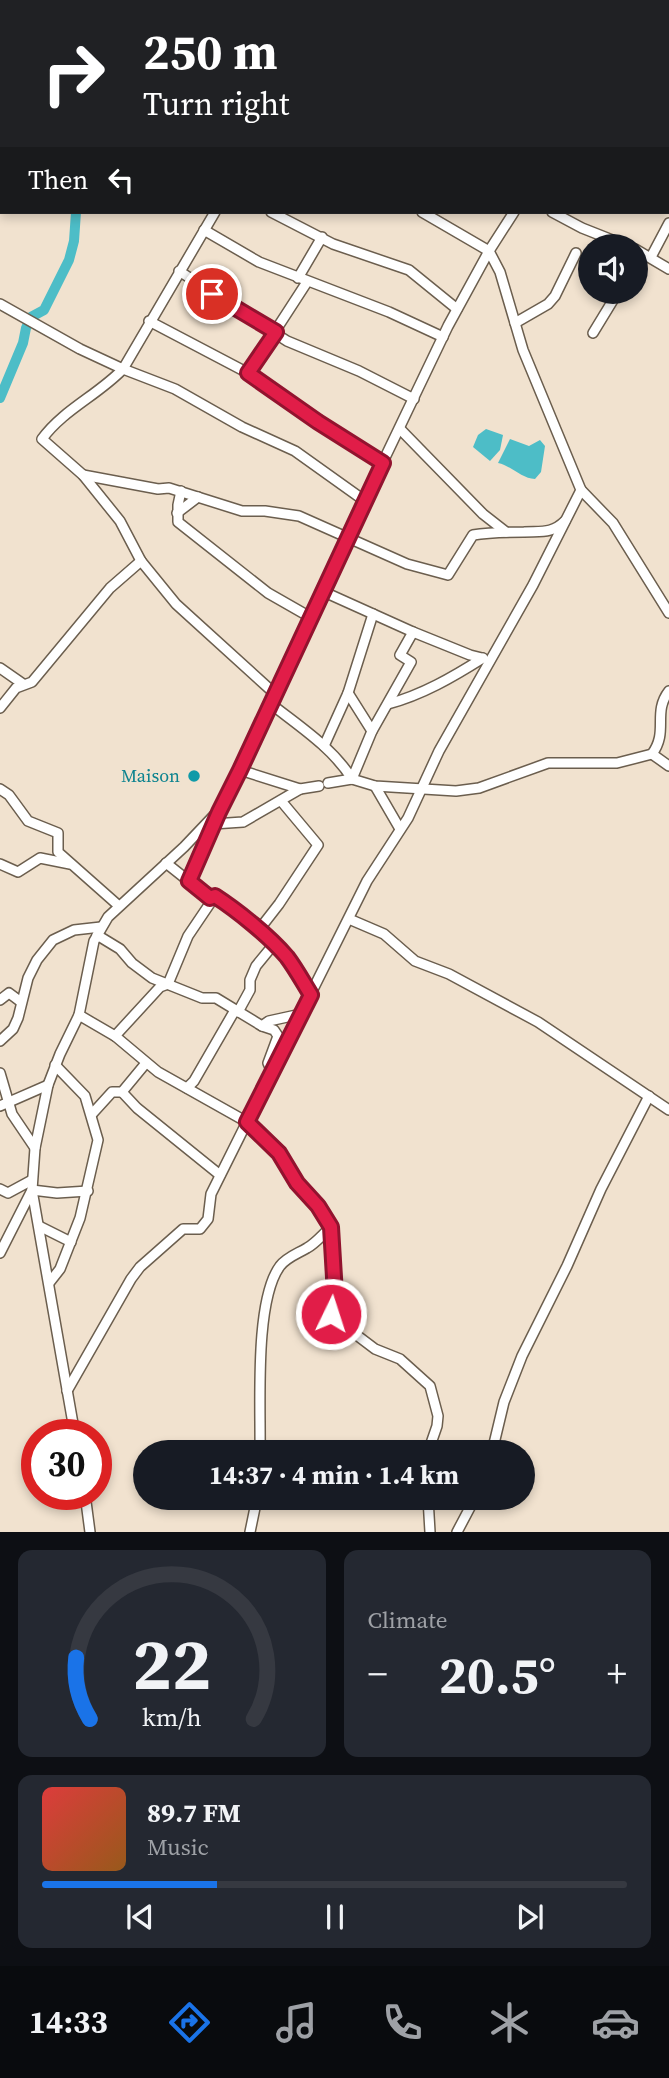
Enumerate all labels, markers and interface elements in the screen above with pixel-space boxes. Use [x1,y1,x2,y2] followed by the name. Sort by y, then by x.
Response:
[143,18,278,85] text: 250 m
[28,28,119,119] icon: right
[143,82,289,126] text: Turn right
[102,161,140,199] icon: left
[28,162,88,198] text: Then
[578,234,648,304] map controls
[578,234,648,304] button: sound
[182,264,242,324] pin
[193,275,231,313] icon: arrive
[121,763,180,788] place label: Maison
[186,768,202,784] marker: Maison
[294,1277,368,1351] position arrow
[21,1419,112,1510] speed limit sign: 30
[209,1457,459,1493] text: 14:37 · 4 min · 1.4 km
[368,1604,447,1636] text: Climate
[132,1615,211,1714] text: 22
[439,1639,556,1710] text: 20.5°
[368,1648,388,1700] text: −
[607,1648,627,1700] text: +
[142,1700,202,1734] text: km/h
[147,1795,241,1831] text: 89.7 FM
[147,1831,209,1863] text: Music
[121,1898,159,1936] icon: previous
[316,1898,354,1936] icon: pause
[511,1898,549,1936] icon: next
[165,1998,214,2047] icon: directions
[272,1998,321,2047] icon: music
[378,1998,427,2047] icon: phone
[485,1998,534,2047] icon: climate
[591,1998,640,2047] icon: car
[29,2000,108,2044] text: 14:33

